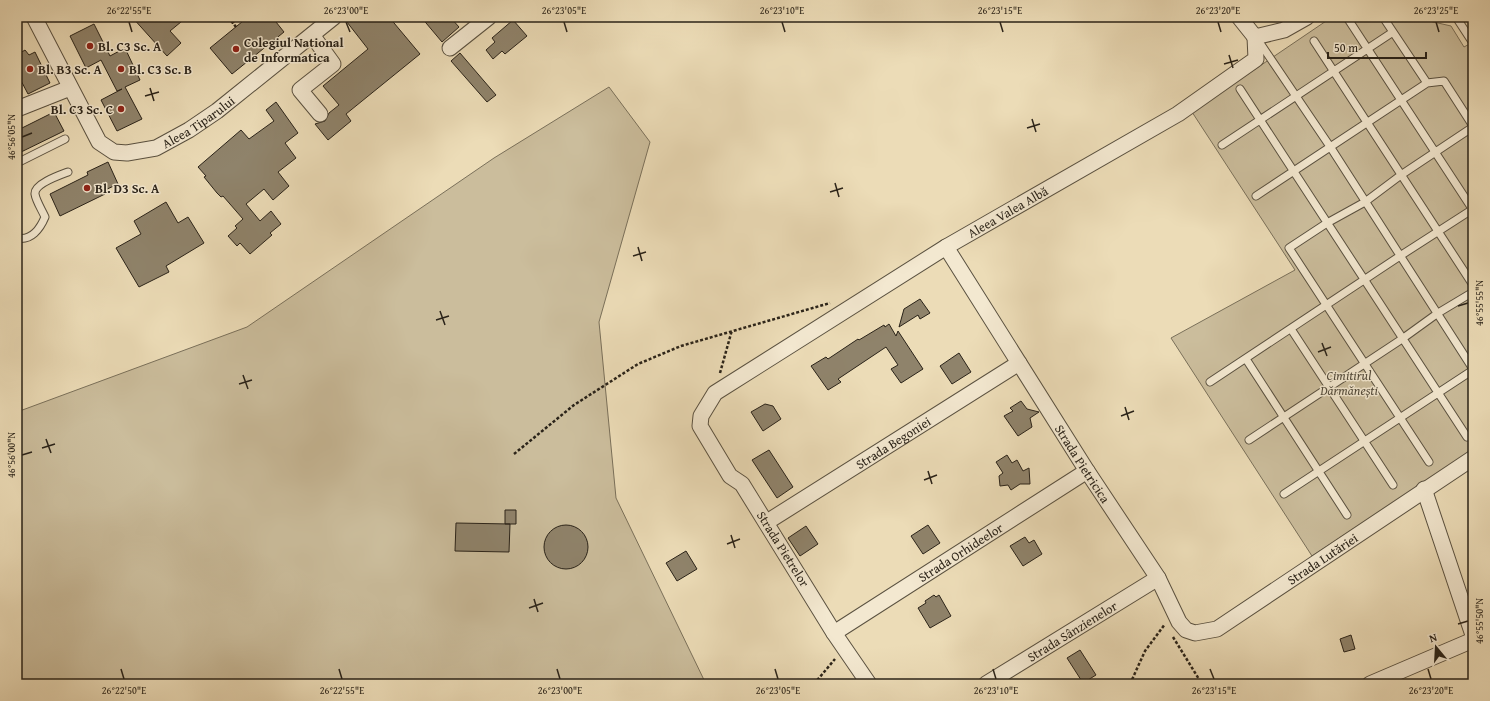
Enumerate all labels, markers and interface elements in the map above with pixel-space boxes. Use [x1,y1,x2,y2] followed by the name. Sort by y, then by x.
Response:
[107,3,151,18] text: 26°22'55"E
[324,3,368,18] text: 26°23'00"E
[542,3,586,18] text: 26°23'05"E
[760,3,804,18] text: 26°23'10"E
[978,3,1022,18] text: 26°23'15"E
[1196,3,1240,18] text: 26°23'20"E
[1414,3,1458,18] text: 26°23'25"E
[244,33,344,67] place label: Colegiul National de Informatica
[1328,34,1426,60] scale bar
[98,37,162,56] place label: Bl. C3 Sc. A
[1334,39,1358,56] text: 50 m
[85,41,95,51] marker: Bl. C3 Sc. A
[231,44,241,54] marker: Colegiul National de Informatica
[38,60,103,79] place label: Bl. B3 Sc. A
[129,60,192,79] place label: Bl. C3 Sc. B
[25,64,35,74] marker: Bl. B3 Sc. A
[116,64,126,74] marker: Bl. C3 Sc. B
[158,91,239,153] street label: Aleea Tiparului
[51,100,113,119] place label: Bl. C3 Sc. C
[116,104,126,114] marker: Bl. C3 Sc. C
[4,114,19,160] text: 46°56'05"N
[95,179,160,198] place label: Bl. D3 Sc. A
[964,181,1052,242] street label: Aleea Valea Albă
[82,183,92,193] marker: Bl. D3 Sc. A
[1472,280,1487,326] text: 46°55'55"N
[1319,366,1378,400] park label: Cimitirul Dărmănești
[852,411,935,473] street label: Strada Begoniei
[1050,420,1115,507] street label: Strada Pietricica
[4,432,19,478] text: 46°56'00"N
[752,507,814,591] street label: Strada Pietrelor
[914,518,1007,586] street label: Strada Orhideelor
[1283,528,1362,589] street label: Strada Lutăriei
[1023,596,1121,666] street label: Strada Sânzienelor
[1472,598,1487,644] text: 46°55'50"N
[1416,627,1456,667] north arrow
[1427,629,1439,646] text: N
[102,683,146,698] text: 26°22'50"E
[320,683,364,698] text: 26°22'55"E
[538,683,582,698] text: 26°23'00"E
[756,683,800,698] text: 26°23'05"E
[974,683,1018,698] text: 26°23'10"E
[1192,683,1236,698] text: 26°23'15"E
[1409,683,1453,698] text: 26°23'20"E

